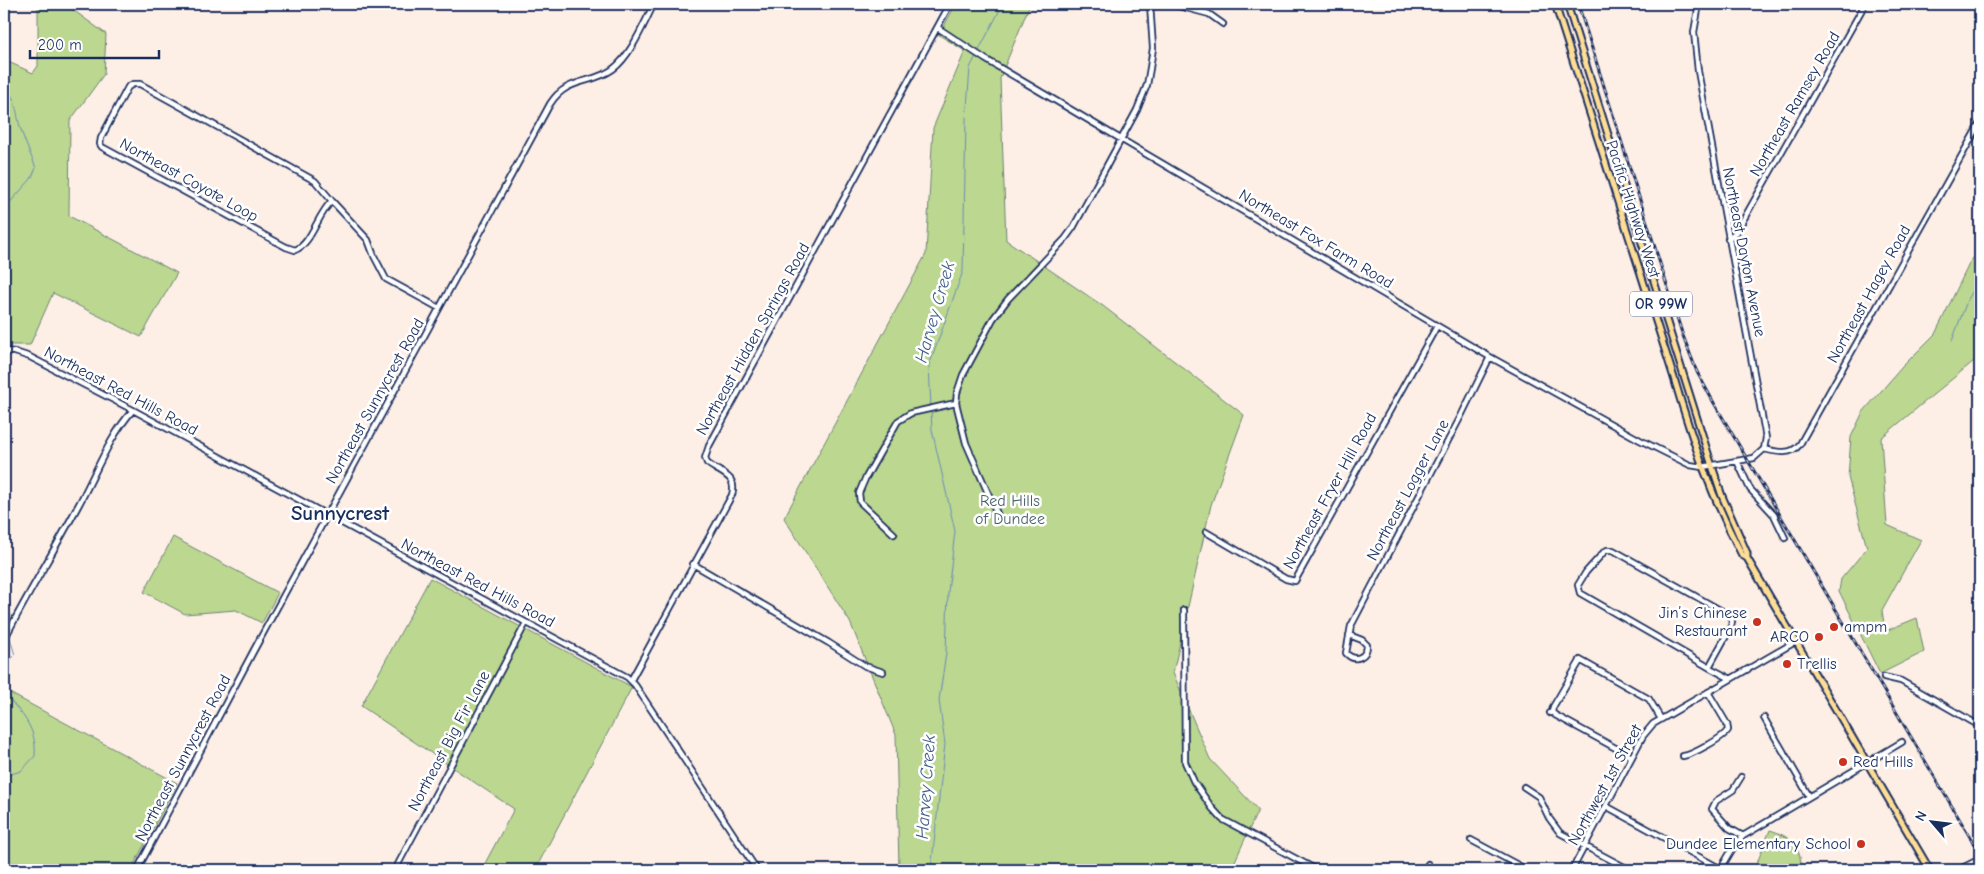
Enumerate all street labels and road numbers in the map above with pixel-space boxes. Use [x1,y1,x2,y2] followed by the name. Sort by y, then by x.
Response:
[1746,29,1844,179] street label: Northeast Ramsey Road
[117,134,261,226] street label: Northeast Coyote Loop
[1602,138,1664,280] street label: Pacific Highway West
[1719,166,1769,338] street label: Northeast Dayton Avenue
[1236,186,1396,292] street label: Northeast Fox Farm Road
[1824,222,1914,366] street label: Northeast Hagey Road
[693,240,813,438] street label: Northeast Hidden Springs Road
[1630,292,1692,316] road number: OR 99W
[322,315,428,487] street label: Northeast Sunnycrest Road
[41,343,201,439] street label: Northeast Red Hills Road
[1280,410,1380,572] street label: Northeast Fryer Hill Road
[1363,416,1453,564] street label: Northeast Logger Lane
[398,535,558,631] street label: Northeast Red Hills Road
[404,668,494,814] street label: Northeast Big Fir Lane
[131,672,235,844] street label: Northeast Sunnycrest Road
[1564,721,1646,849] street label: Northwest 1st Street

